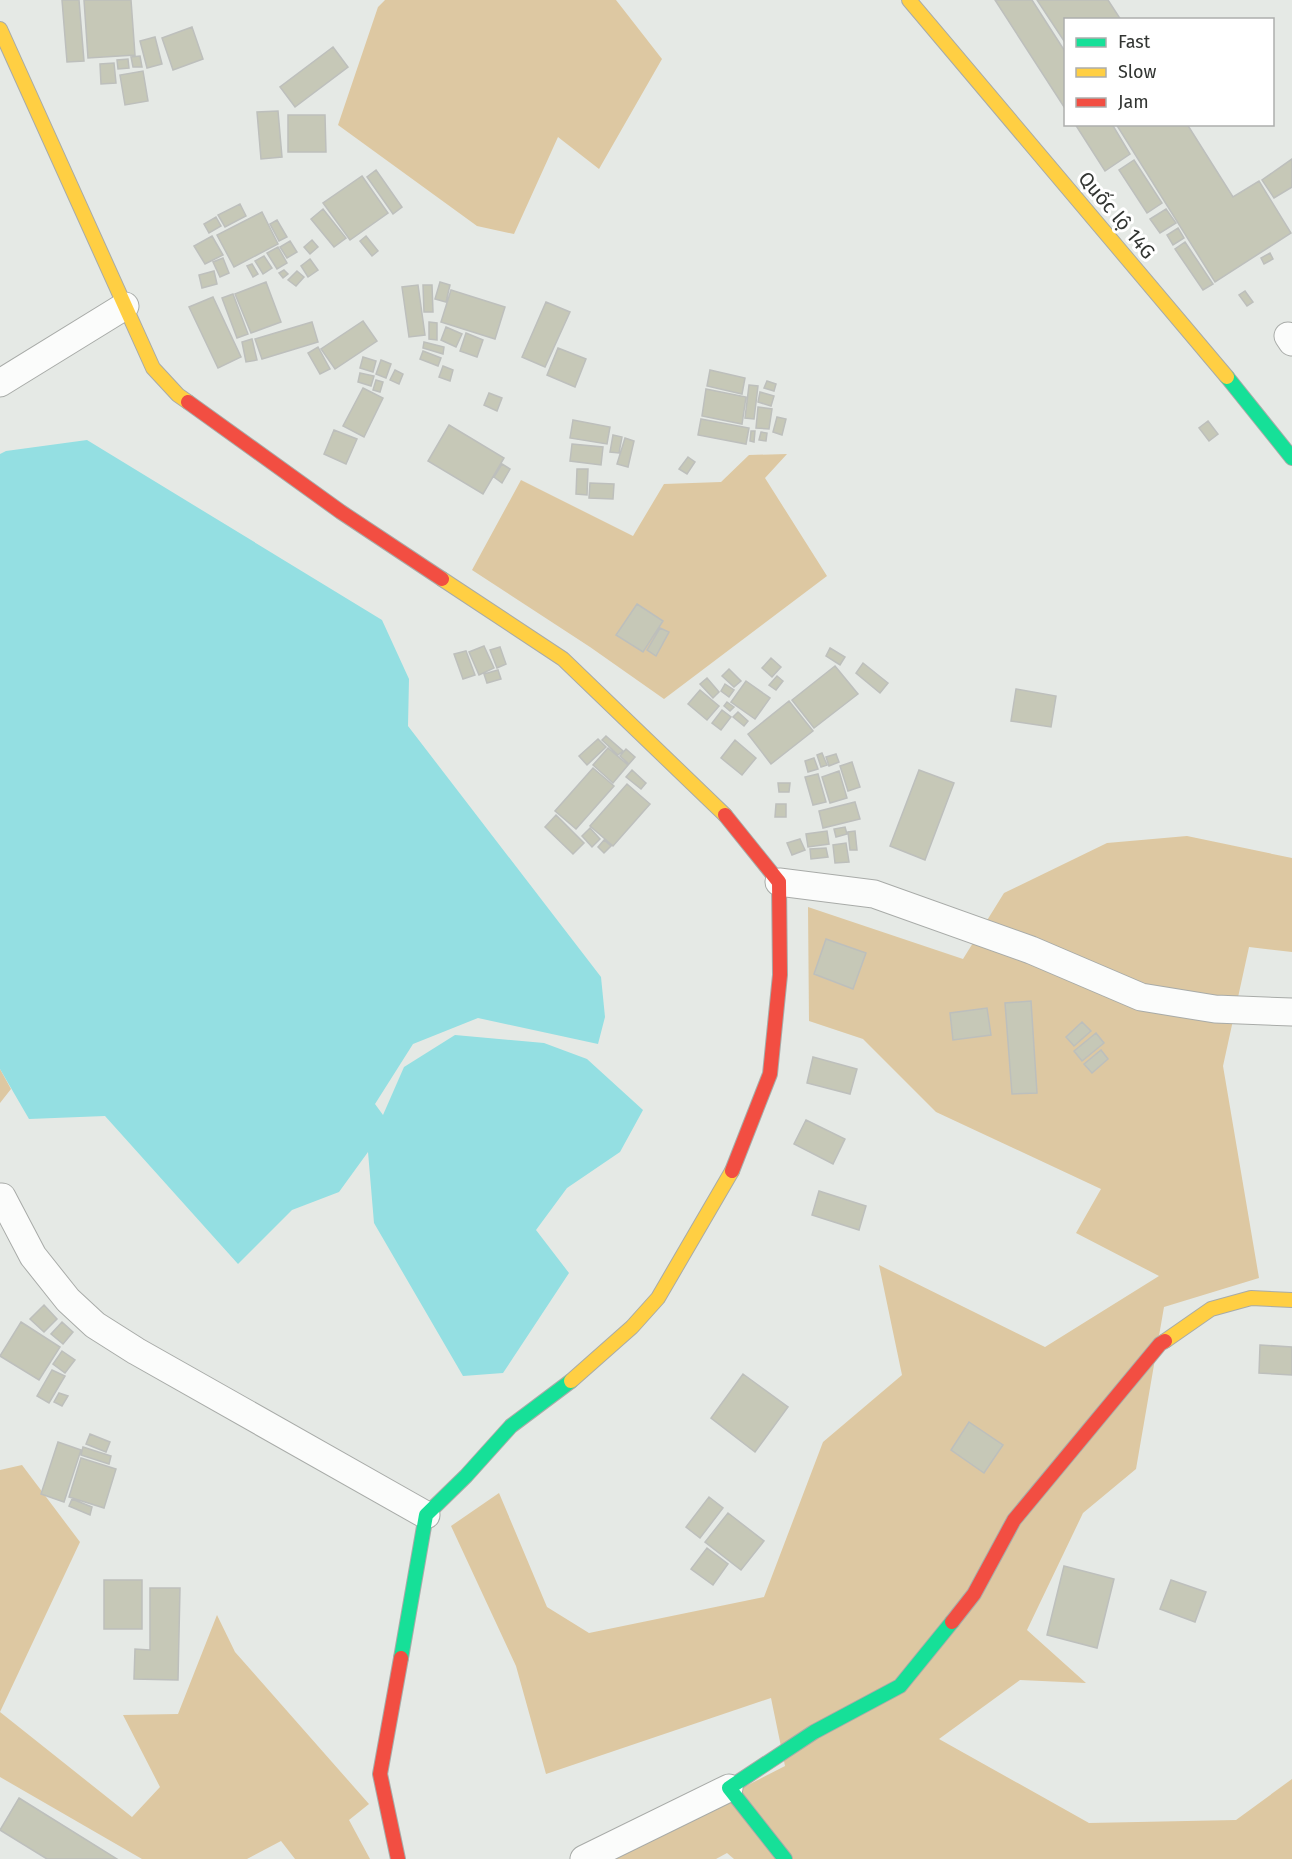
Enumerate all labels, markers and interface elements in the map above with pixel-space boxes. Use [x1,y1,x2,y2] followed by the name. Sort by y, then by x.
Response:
[1064,18,1274,126] legend
[1118,31,1151,53] text: Fast
[1118,61,1157,83] text: Slow
[1118,91,1149,113] text: Jam
[1074,166,1160,264] street label: Quốc lộ 14G

